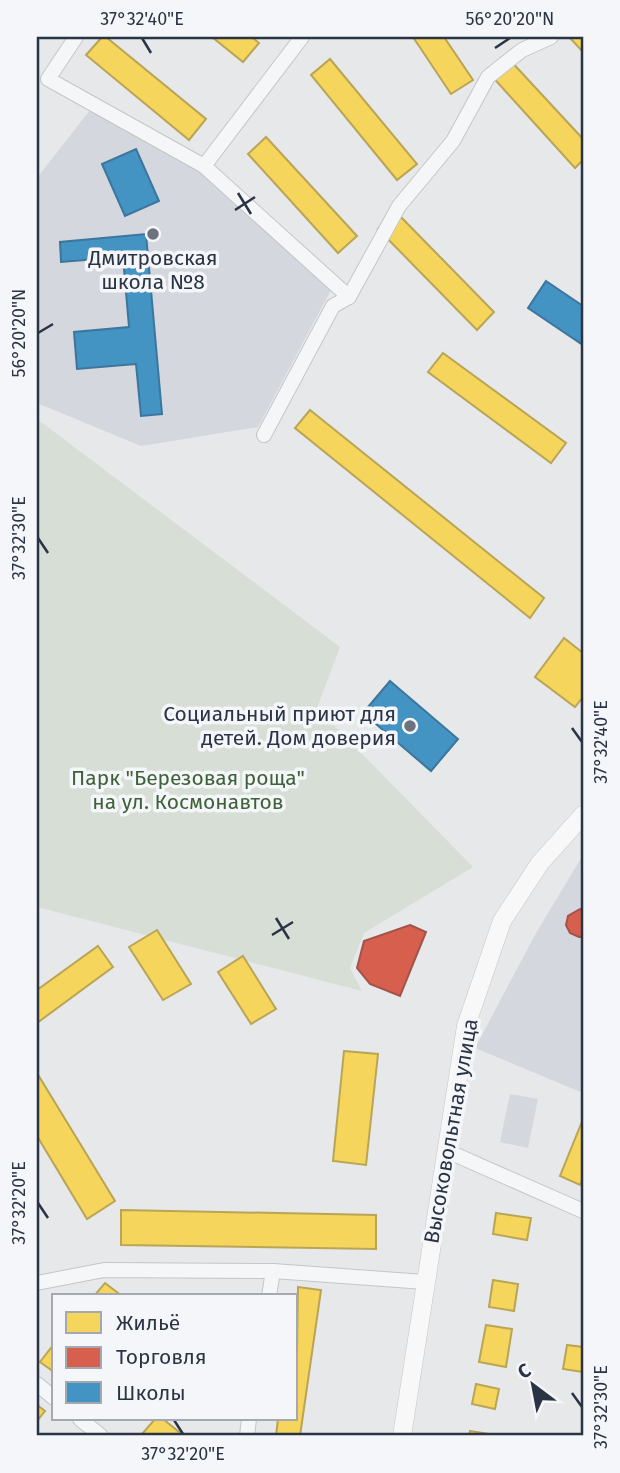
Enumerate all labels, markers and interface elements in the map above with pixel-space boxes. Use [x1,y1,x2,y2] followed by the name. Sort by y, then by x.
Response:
[100,8,184,30] text: 37°32'40"E
[466,8,554,30] text: 56°20'20"N
[145,226,161,242] marker: Дмитровская школа №8
[87,245,218,295] place label: Дмитровская школа №8
[8,289,30,377] text: 56°20'20"N
[8,496,30,580] text: 37°32'30"E
[590,700,612,784] text: 37°32'40"E
[163,701,396,751] place label: Социальный приют для детей. Дом доверия
[402,718,418,734] marker: Социальный приют для детей. Дом доверия
[71,765,305,815] park label: Парк "Березовая роща" на ул. Космонавтов
[418,1016,484,1246] street label: Высоковольтная улица
[8,1161,30,1245] text: 37°32'20"E
[52,1294,298,1420] legend
[116,1310,180,1336] text: Жильё
[116,1344,207,1370] text: Торговля
[498,1350,568,1420] north arrow
[514,1358,535,1384] text: С
[590,1365,612,1449] text: 37°32'30"E
[116,1380,186,1406] text: Школы
[141,1443,225,1465] text: 37°32'20"E

